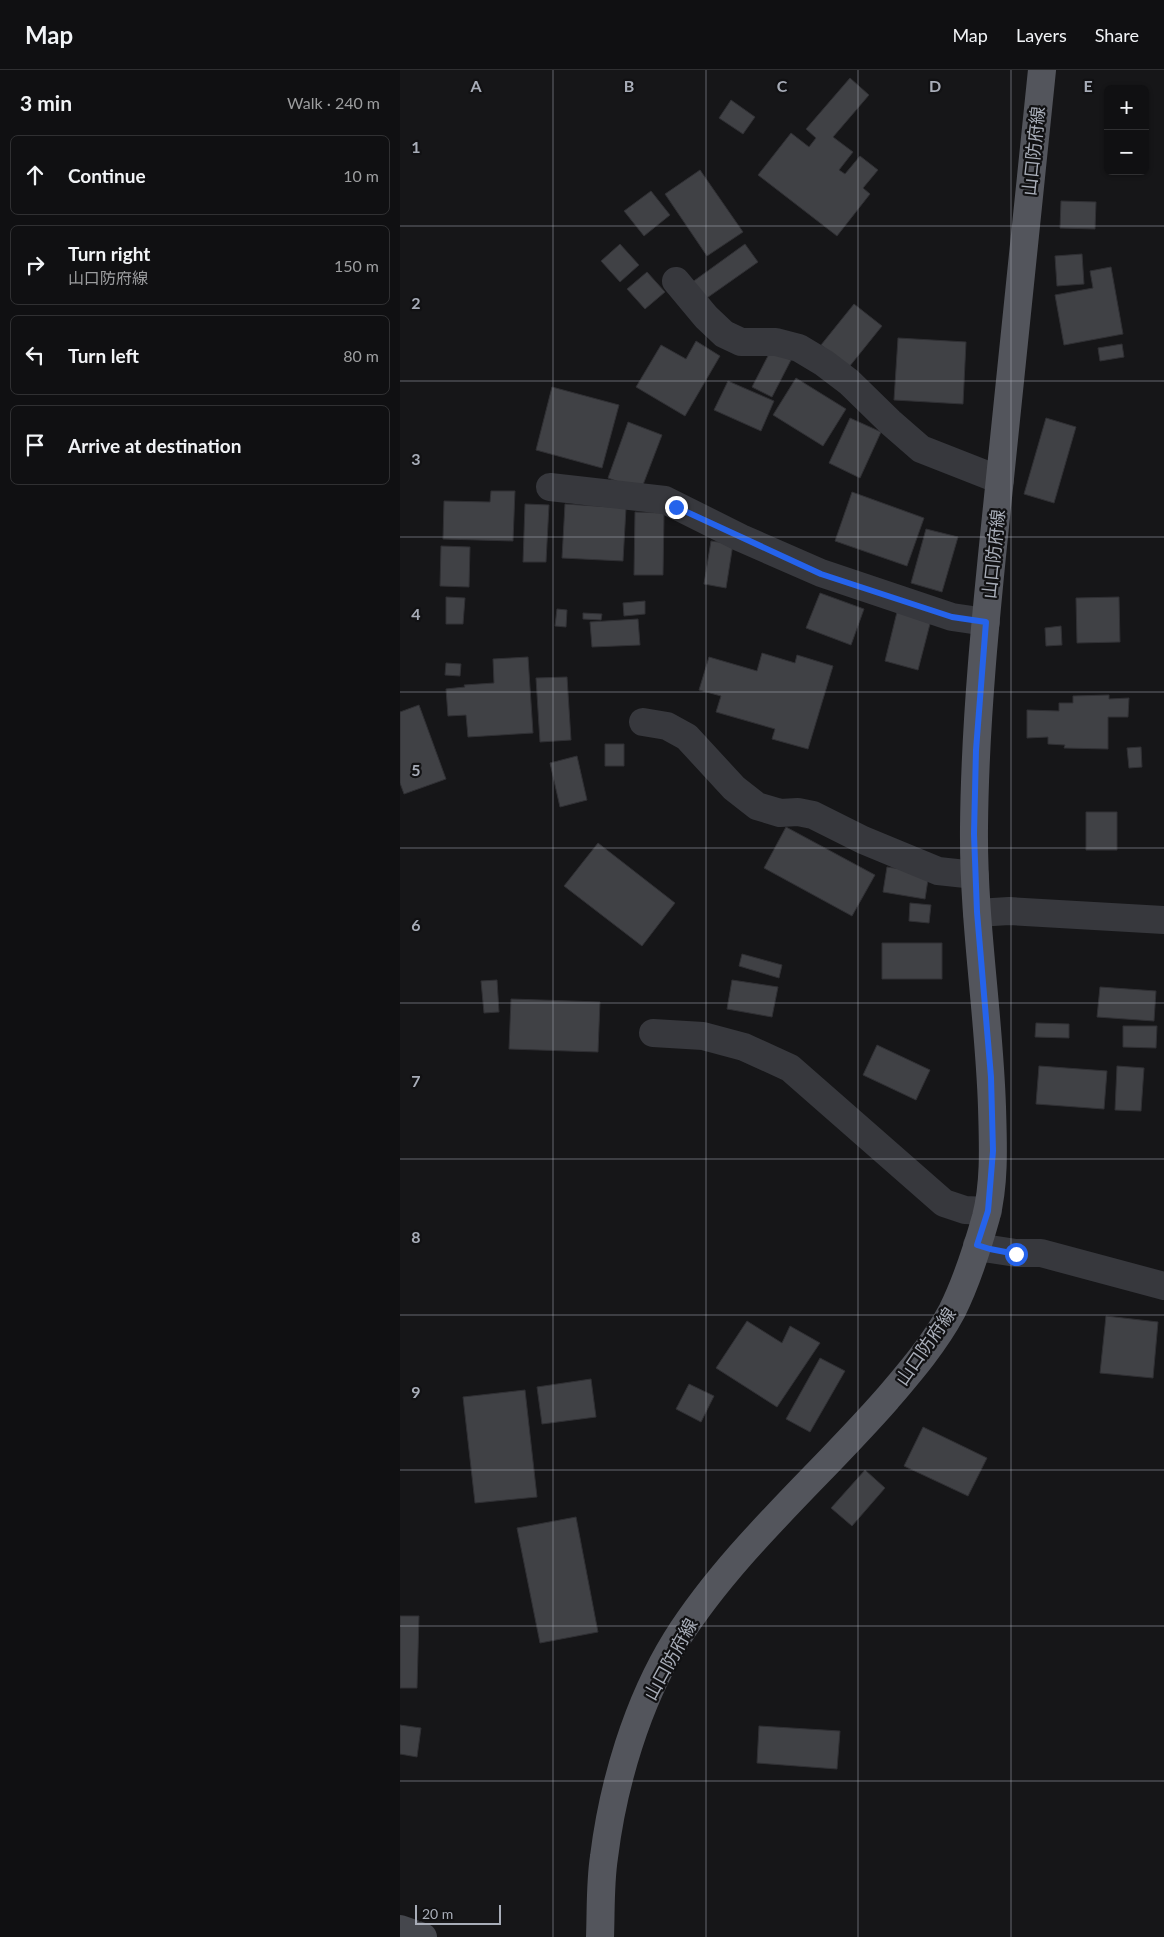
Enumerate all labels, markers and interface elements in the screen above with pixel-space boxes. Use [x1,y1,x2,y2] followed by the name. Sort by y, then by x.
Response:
[25,20,73,49] text: Map
[952,24,988,46] text: Map
[1016,24,1067,46] text: Layers
[1095,24,1139,46] text: Share
[469,76,482,95] text: A
[624,76,634,95] text: B
[777,76,788,95] text: C
[929,76,941,95] text: D
[1083,76,1093,95] text: E
[1104,85,1149,175] map controls
[1104,85,1149,130] button: +
[20,90,72,115] text: 3 min
[287,93,380,112] text: Walk · 240 m
[1017,105,1049,197] street label: 山口防府線
[1104,130,1149,175] button: −
[411,137,421,156] text: 1
[21,161,49,189] icon: ahead
[68,164,146,187] text: Continue
[343,166,379,185] text: 10 m
[68,242,150,265] text: Turn right
[21,251,49,279] icon: right
[334,256,379,275] text: 150 m
[68,268,148,287] text: 山口防府線
[411,293,421,312] text: 2
[21,341,49,369] icon: left
[68,344,139,367] text: Turn left
[343,346,379,365] text: 80 m
[21,431,49,459] icon: arrive
[68,434,241,457] text: Arrive at destination
[411,449,421,468] text: 3
[665,496,688,519] route end
[977,508,1009,600] street label: 山口防府線
[411,604,421,623] text: 4
[411,760,421,779] text: 5
[411,915,421,934] text: 6
[411,1071,421,1090] text: 7
[411,1227,421,1246] text: 8
[1005,1243,1028,1266] route start
[890,1303,960,1389] street label: 山口防府線
[411,1382,421,1401] text: 9
[639,1614,701,1704] street label: 山口防府線
[415,1902,501,1925] scale bar
[422,1905,453,1922] text: 20 m

